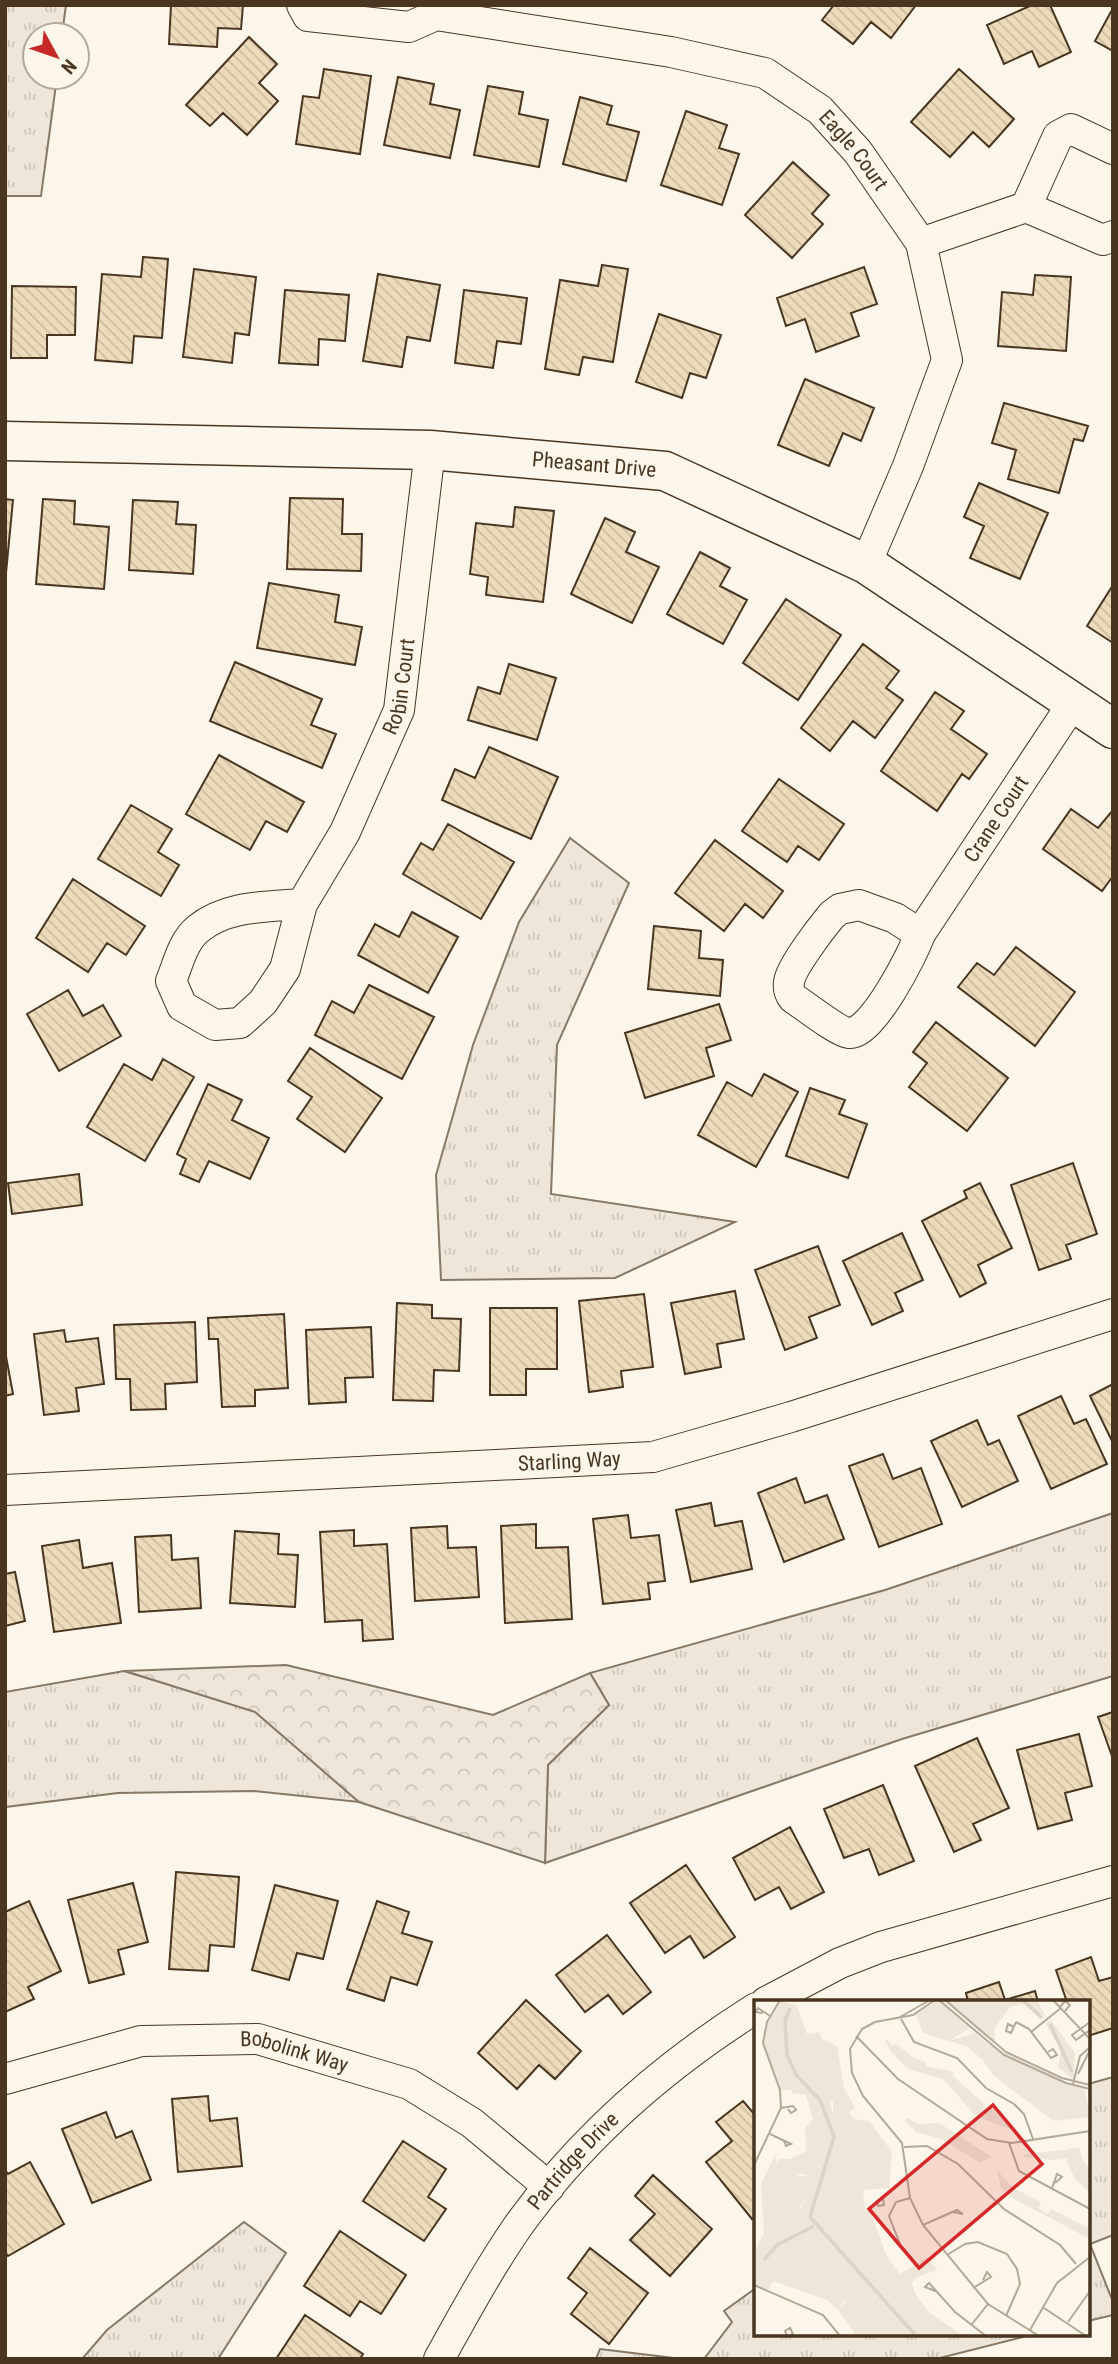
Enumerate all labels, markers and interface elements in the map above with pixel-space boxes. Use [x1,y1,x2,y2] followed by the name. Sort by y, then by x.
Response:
[21,21,91,91] north arrow
[56,55,81,78] text: N
[814,105,893,195] street label: Eagle Court
[531,447,657,482] street label: Pheasant Drive
[378,637,419,738] street label: Robin Court
[959,771,1033,867] street label: Crane Court
[517,1447,622,1476] street label: Starling Way
[754,2000,1090,2336] inset map
[240,2027,351,2077] street label: Bobolink Way
[523,2107,623,2214] street label: Partridge Drive

